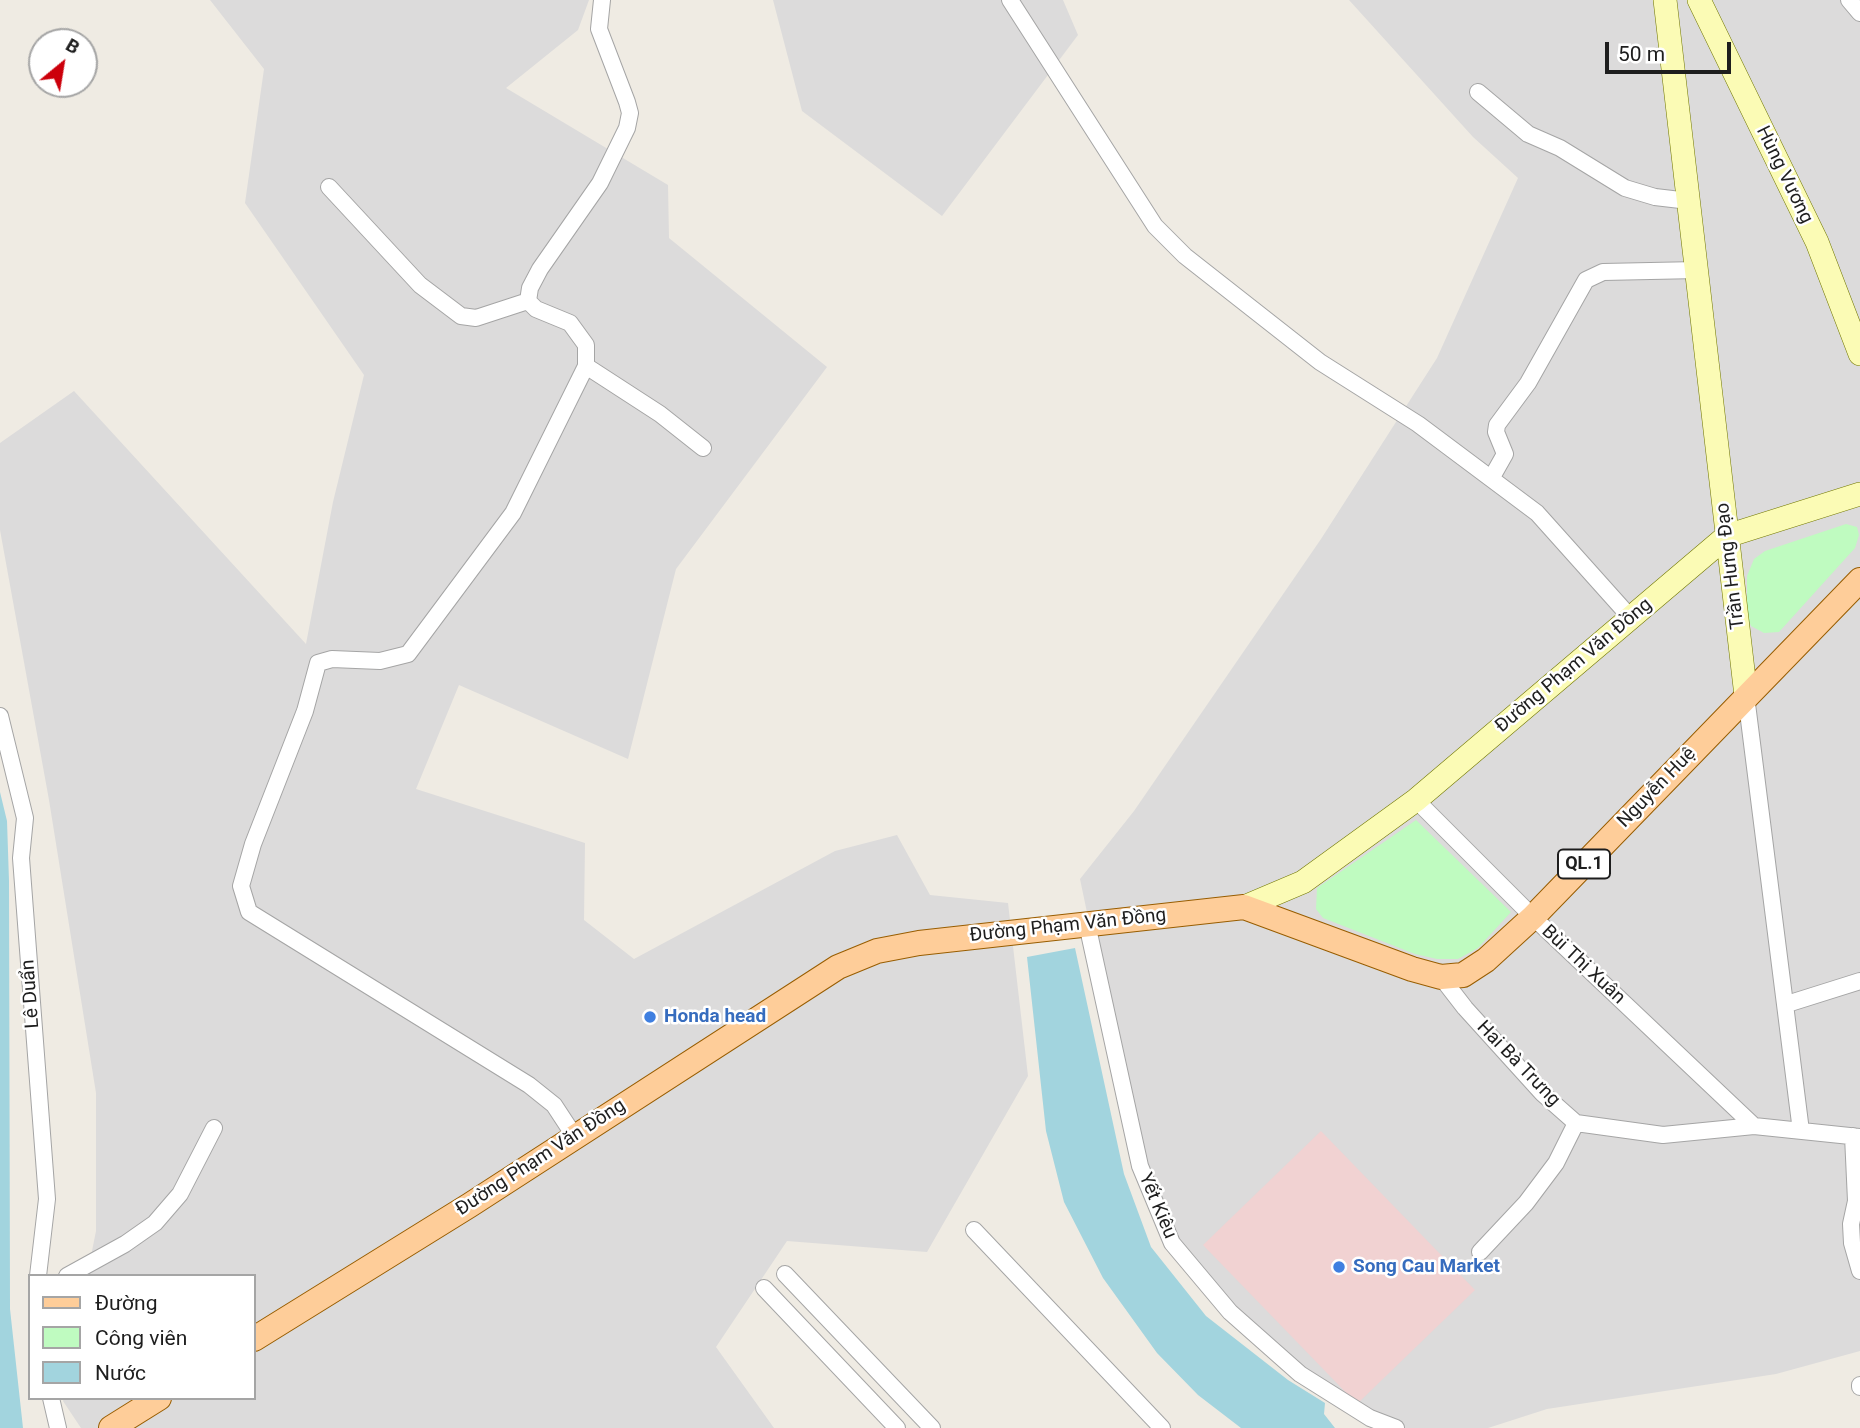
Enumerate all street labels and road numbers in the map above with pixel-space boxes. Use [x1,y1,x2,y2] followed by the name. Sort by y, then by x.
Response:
[1751,123,1817,227] street label: Hùng Vương
[1712,501,1750,631] street label: Trần Hưng Đạo
[1491,594,1657,738] street label: Đường Phạm Văn Đồng
[1613,743,1701,833] street label: Nguyễn Huệ
[1558,850,1610,878] road number: QL.1
[969,904,1167,948] street label: Đường Phạm Văn Đồng
[1537,921,1629,1009] street label: Bùi Thị Xuân
[17,959,45,1029] street label: Lê Duẩn
[1472,1016,1564,1112] street label: Hai Bà Trưng
[452,1095,630,1221] street label: Đường Phạm Văn Đồng
[1133,1170,1181,1242] street label: Yết Kiêu

